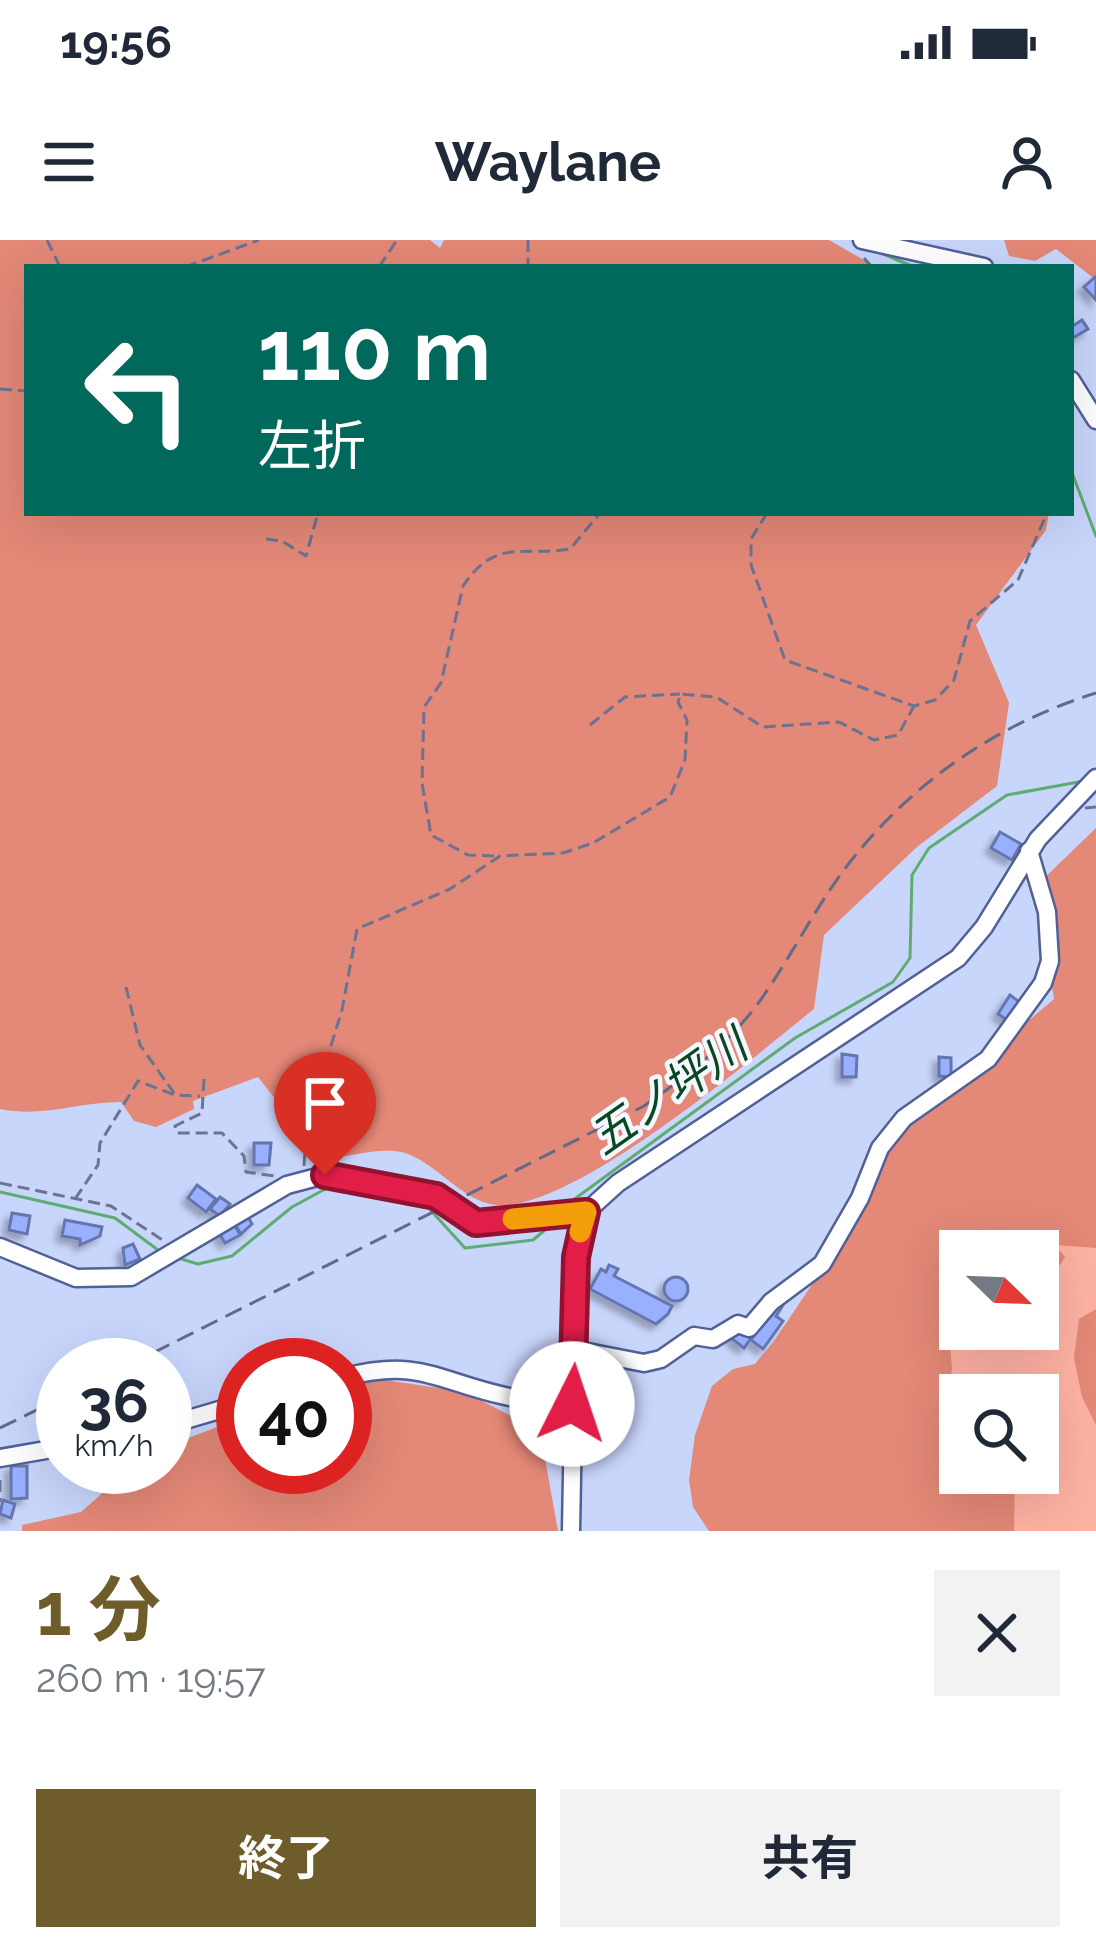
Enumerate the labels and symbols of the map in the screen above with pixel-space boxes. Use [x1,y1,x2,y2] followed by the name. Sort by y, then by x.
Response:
[579,1016,760,1165] water label: 五ノ坪川
[274,1052,376,1175] pin
[939,1230,1059,1350] north arrow
[216,1338,372,1494] speed limit sign: 40
[509,1341,635,1467] position arrow

